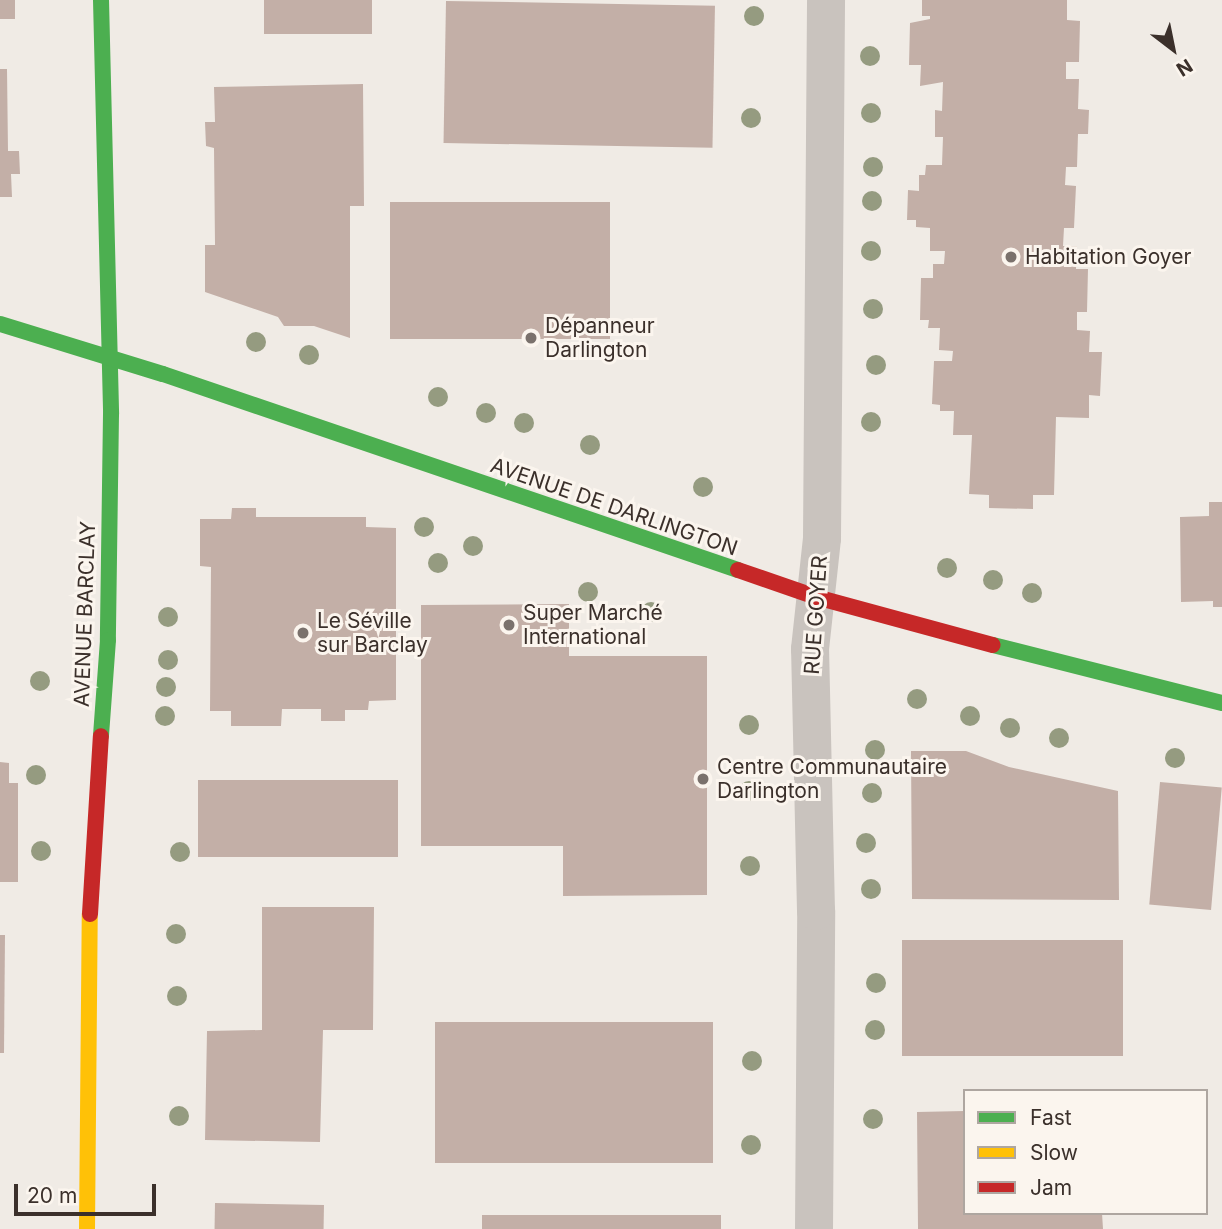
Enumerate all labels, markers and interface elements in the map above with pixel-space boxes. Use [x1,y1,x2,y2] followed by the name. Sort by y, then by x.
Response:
[1138,14,1208,84] north arrow
[1172,54,1197,81] text: N
[1025,244,1191,270] place label: Habitation Goyer
[1003,249,1019,265] marker: Habitation Goyer
[545,313,655,363] place label: Dépanneur Darlington
[523,330,539,346] marker: Dépanneur Darlington
[487,453,741,561] street label: AVENUE DE DARLINGTON
[69,520,101,708] street label: AVENUE BARCLAY
[799,555,833,675] street label: RUE GOYER
[523,600,663,650] place label: Super Marché International
[317,608,428,658] place label: Le Séville sur Barclay
[501,617,517,633] marker: Super Marché International
[295,625,311,641] marker: Le Séville sur Barclay
[717,754,947,804] place label: Centre Communautaire Darlington
[695,771,711,787] marker: Centre Communautaire Darlington
[963,1089,1208,1215] legend
[1030,1105,1072,1130] text: Fast
[1030,1140,1078,1165] text: Slow
[18,1170,159,1214] scale bar
[1030,1175,1072,1200] text: Jam
[27,1183,77,1208] text: 20 m

